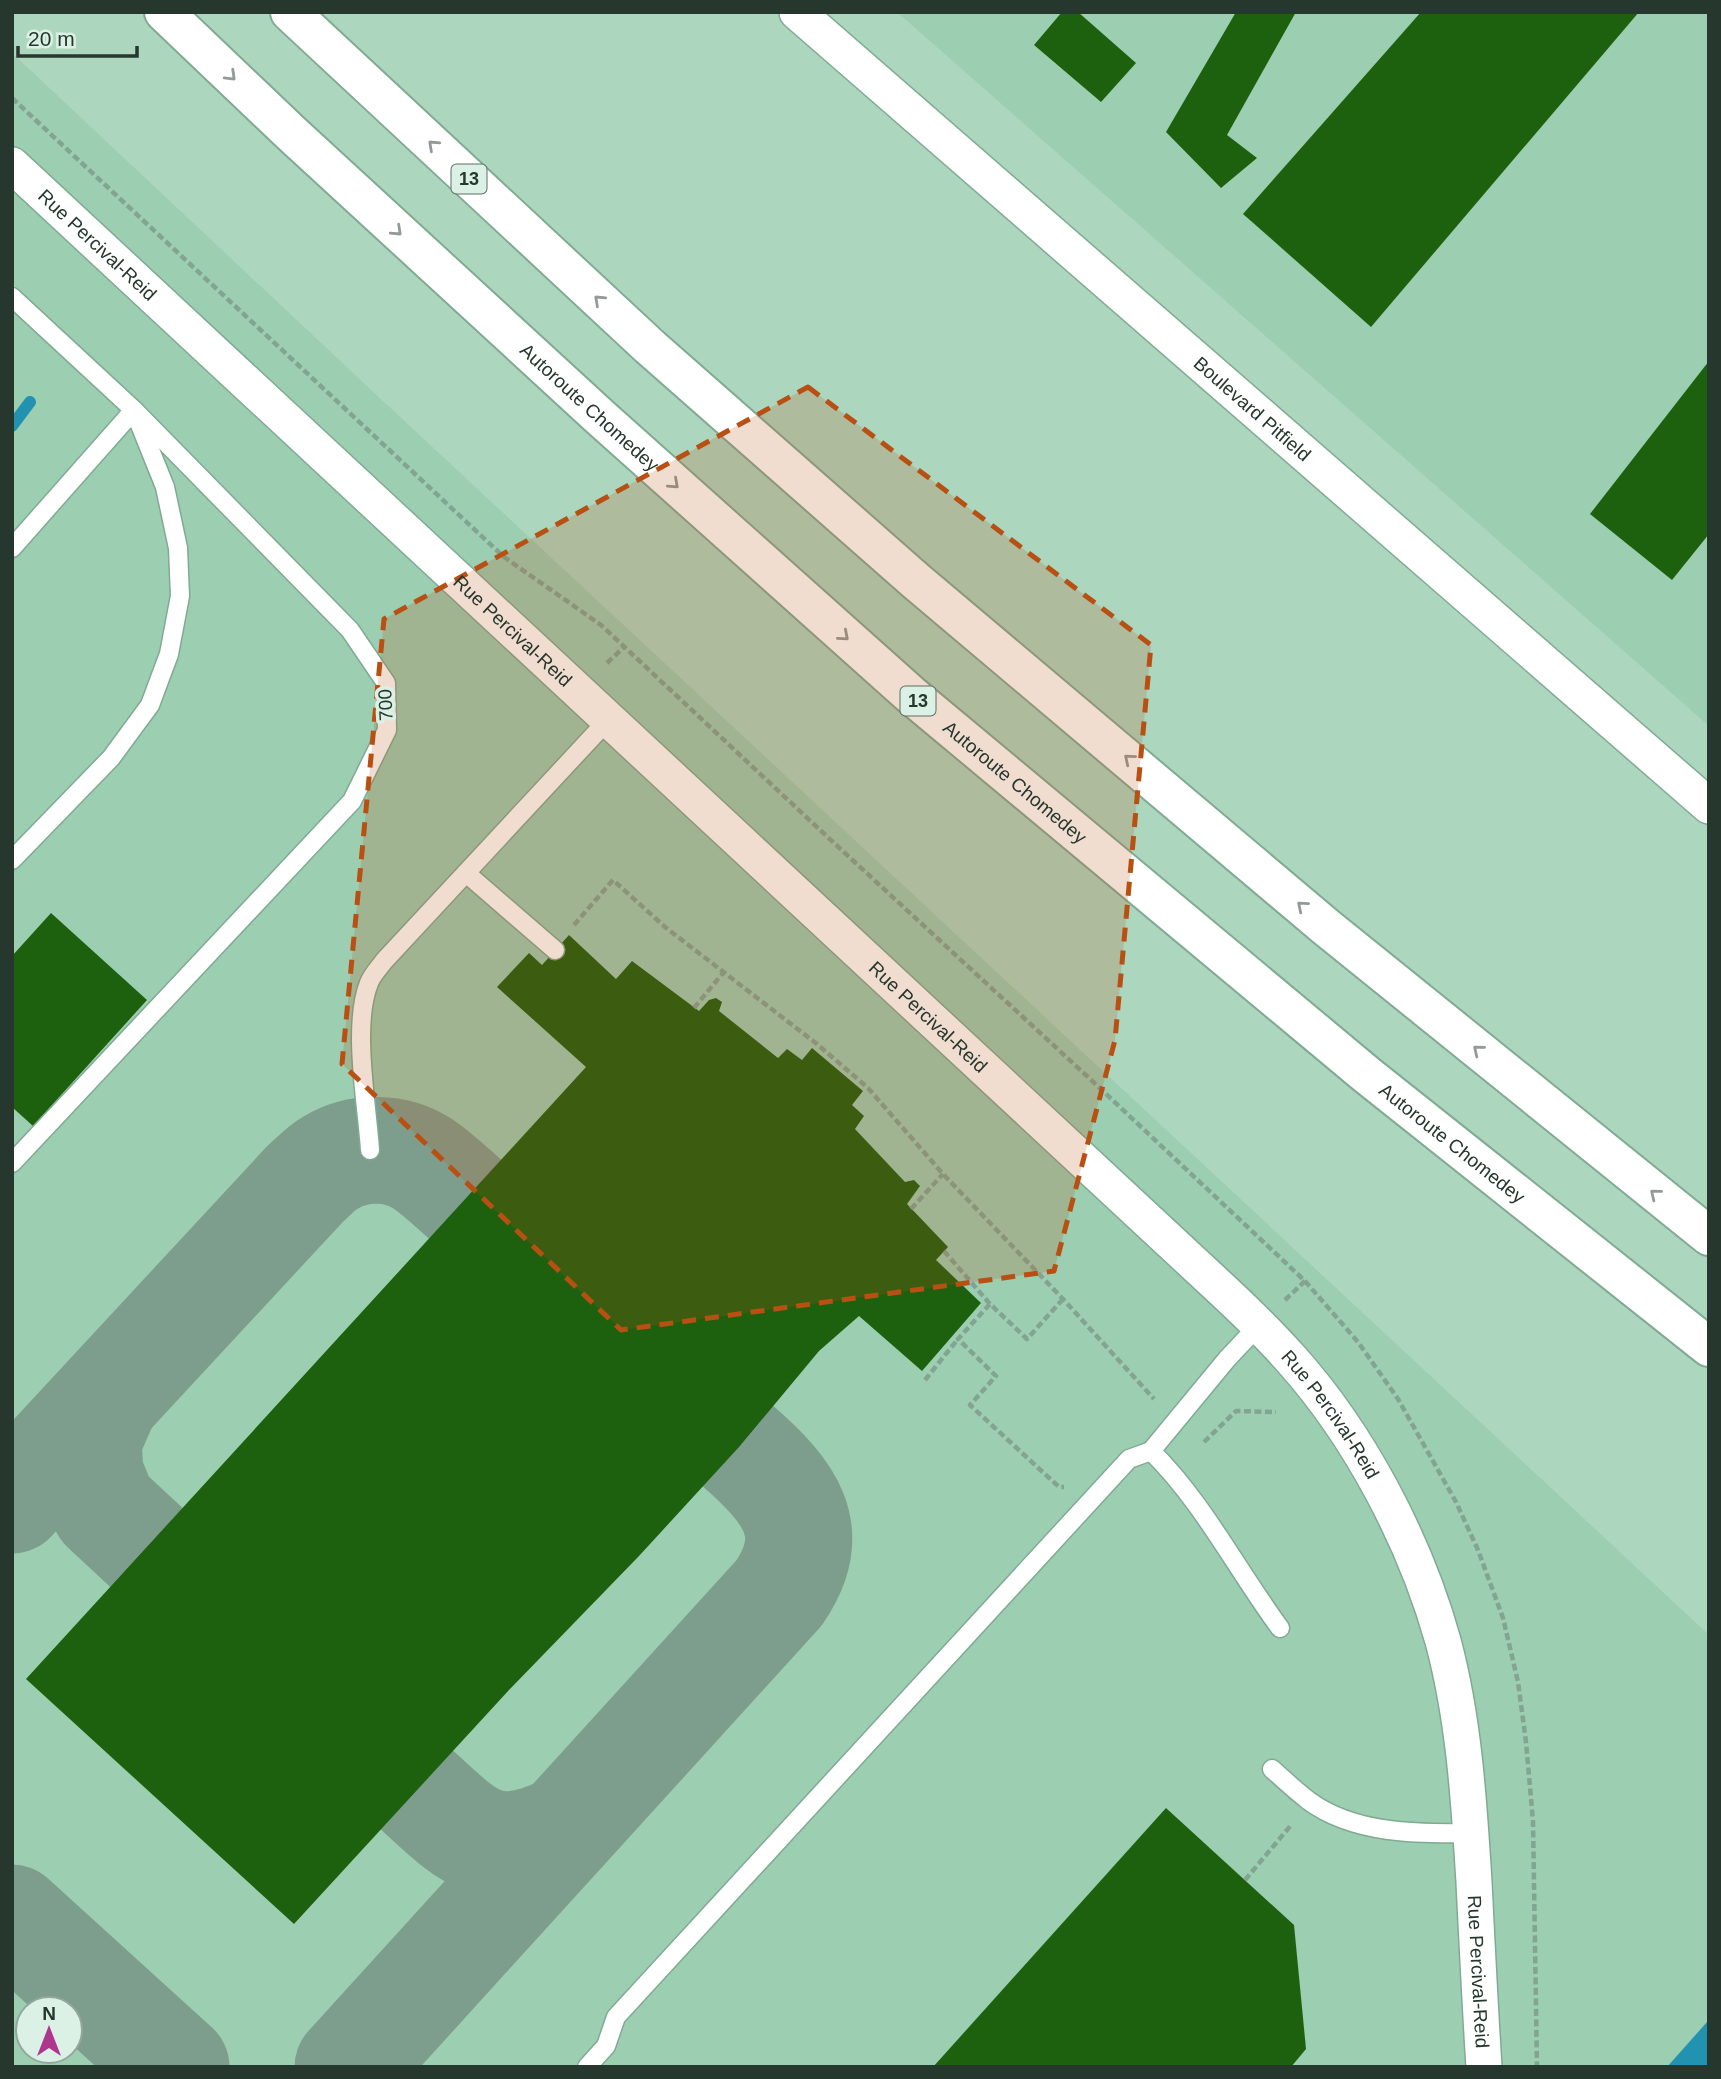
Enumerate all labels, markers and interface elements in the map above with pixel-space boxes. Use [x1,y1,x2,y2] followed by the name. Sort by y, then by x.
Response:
[18,14,136,58] scale bar
[28,27,75,50] text: 20 m
[223,68,236,81] one-way arrow
[428,141,441,153] one-way arrow
[452,164,486,194] road number: 13
[34,185,161,305] street label: Rue Percival-Reid
[389,223,402,236] one-way arrow
[594,295,607,308] one-way arrow
[516,339,664,476] street label: Autoroute Chomedey
[1189,352,1315,466] street label: Boulevard Pitfield
[666,476,679,488] one-way arrow
[449,571,576,691] street label: Rue Percival-Reid
[835,628,848,640] one-way arrow
[900,686,936,716] road number: 13
[374,689,397,721] street label: 700
[939,717,1091,848] street label: Autoroute Chomedey
[1124,755,1137,767] one-way arrow
[1298,902,1310,915] one-way arrow
[865,957,991,1077] street label: Rue Percival-Reid
[1474,1046,1486,1059] one-way arrow
[1375,1079,1529,1208] street label: Autoroute Chomedey
[1651,1190,1664,1202] one-way arrow
[1277,1346,1383,1482] street label: Rue Percival-Reid
[1464,1895,1493,2049] street label: Rue Percival-Reid
[14,1995,84,2065] north arrow
[42,2003,56,2024] text: N

